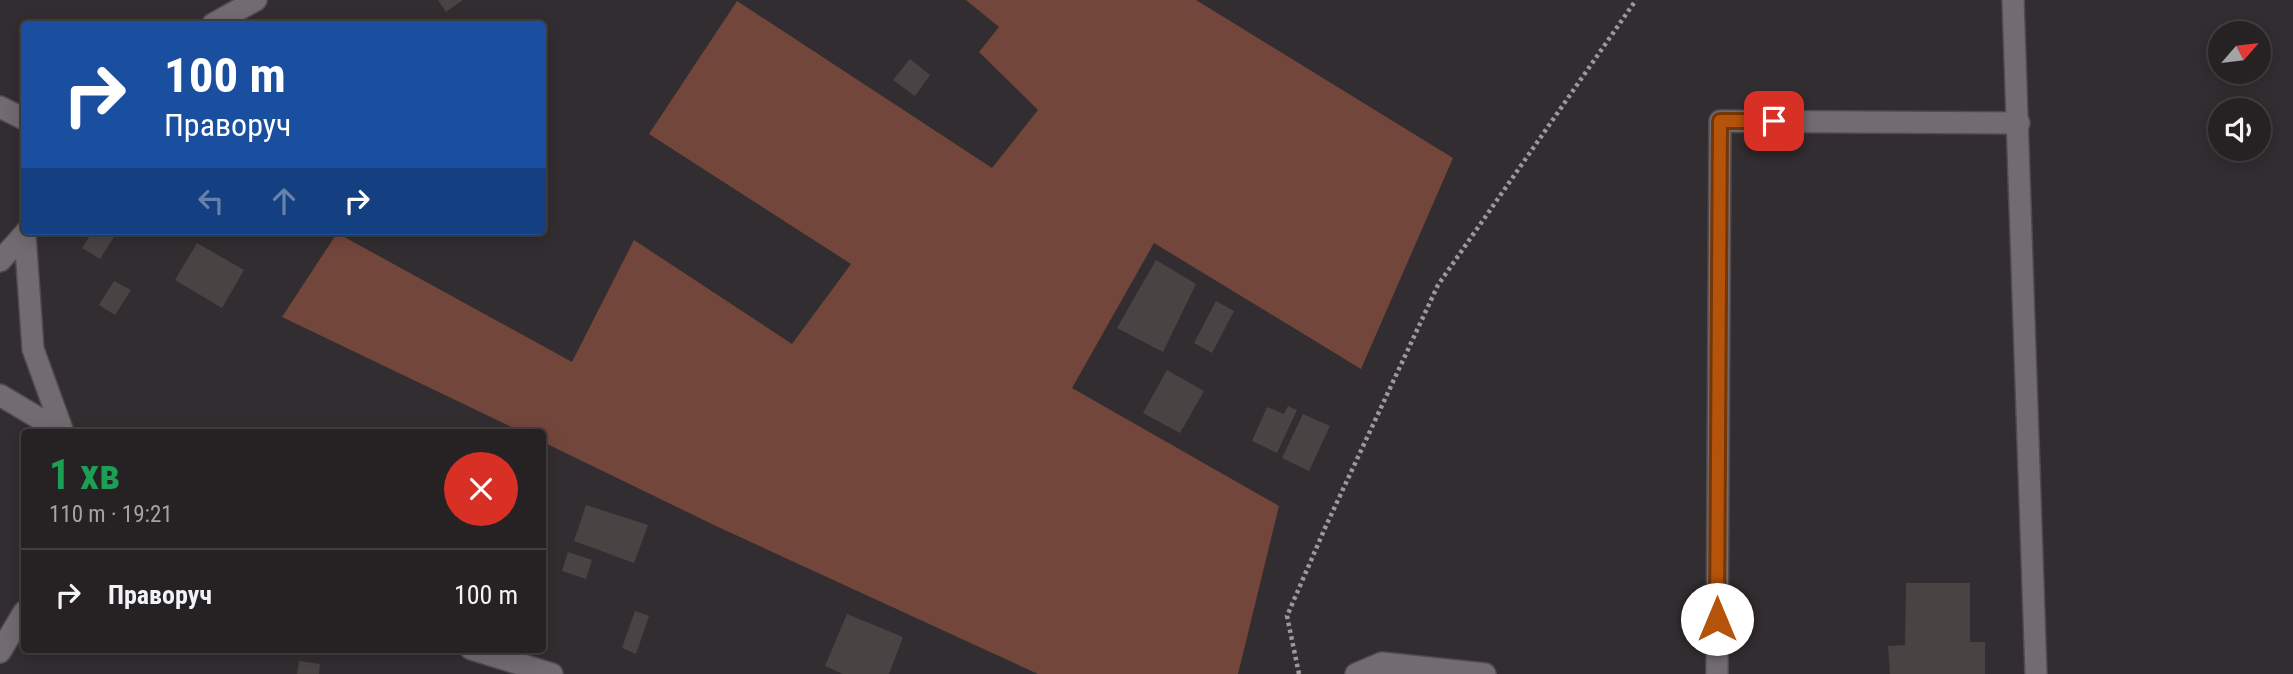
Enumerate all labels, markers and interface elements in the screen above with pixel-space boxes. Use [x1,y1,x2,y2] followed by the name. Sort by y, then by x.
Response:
[2208,21,2272,84] north arrow
[2208,21,2271,161] map controls
[164,47,286,104] text: 100 m
[49,49,140,140] icon: right
[1744,91,1804,151] pin
[2208,98,2271,161] button: sound
[1755,102,1793,140] icon: arrive
[164,106,291,144] text: Праворуч
[192,182,230,220] icon: left
[265,182,303,220] icon: ahead
[338,182,376,220] icon: right
[49,450,120,499] text: 1 хв
[444,452,518,526] button: close
[49,501,173,528] text: 110 m · 19:21
[49,576,87,614] icon: right
[108,580,212,610] text: Праворуч
[454,580,518,610] text: 100 m
[1680,582,1754,656] position arrow

